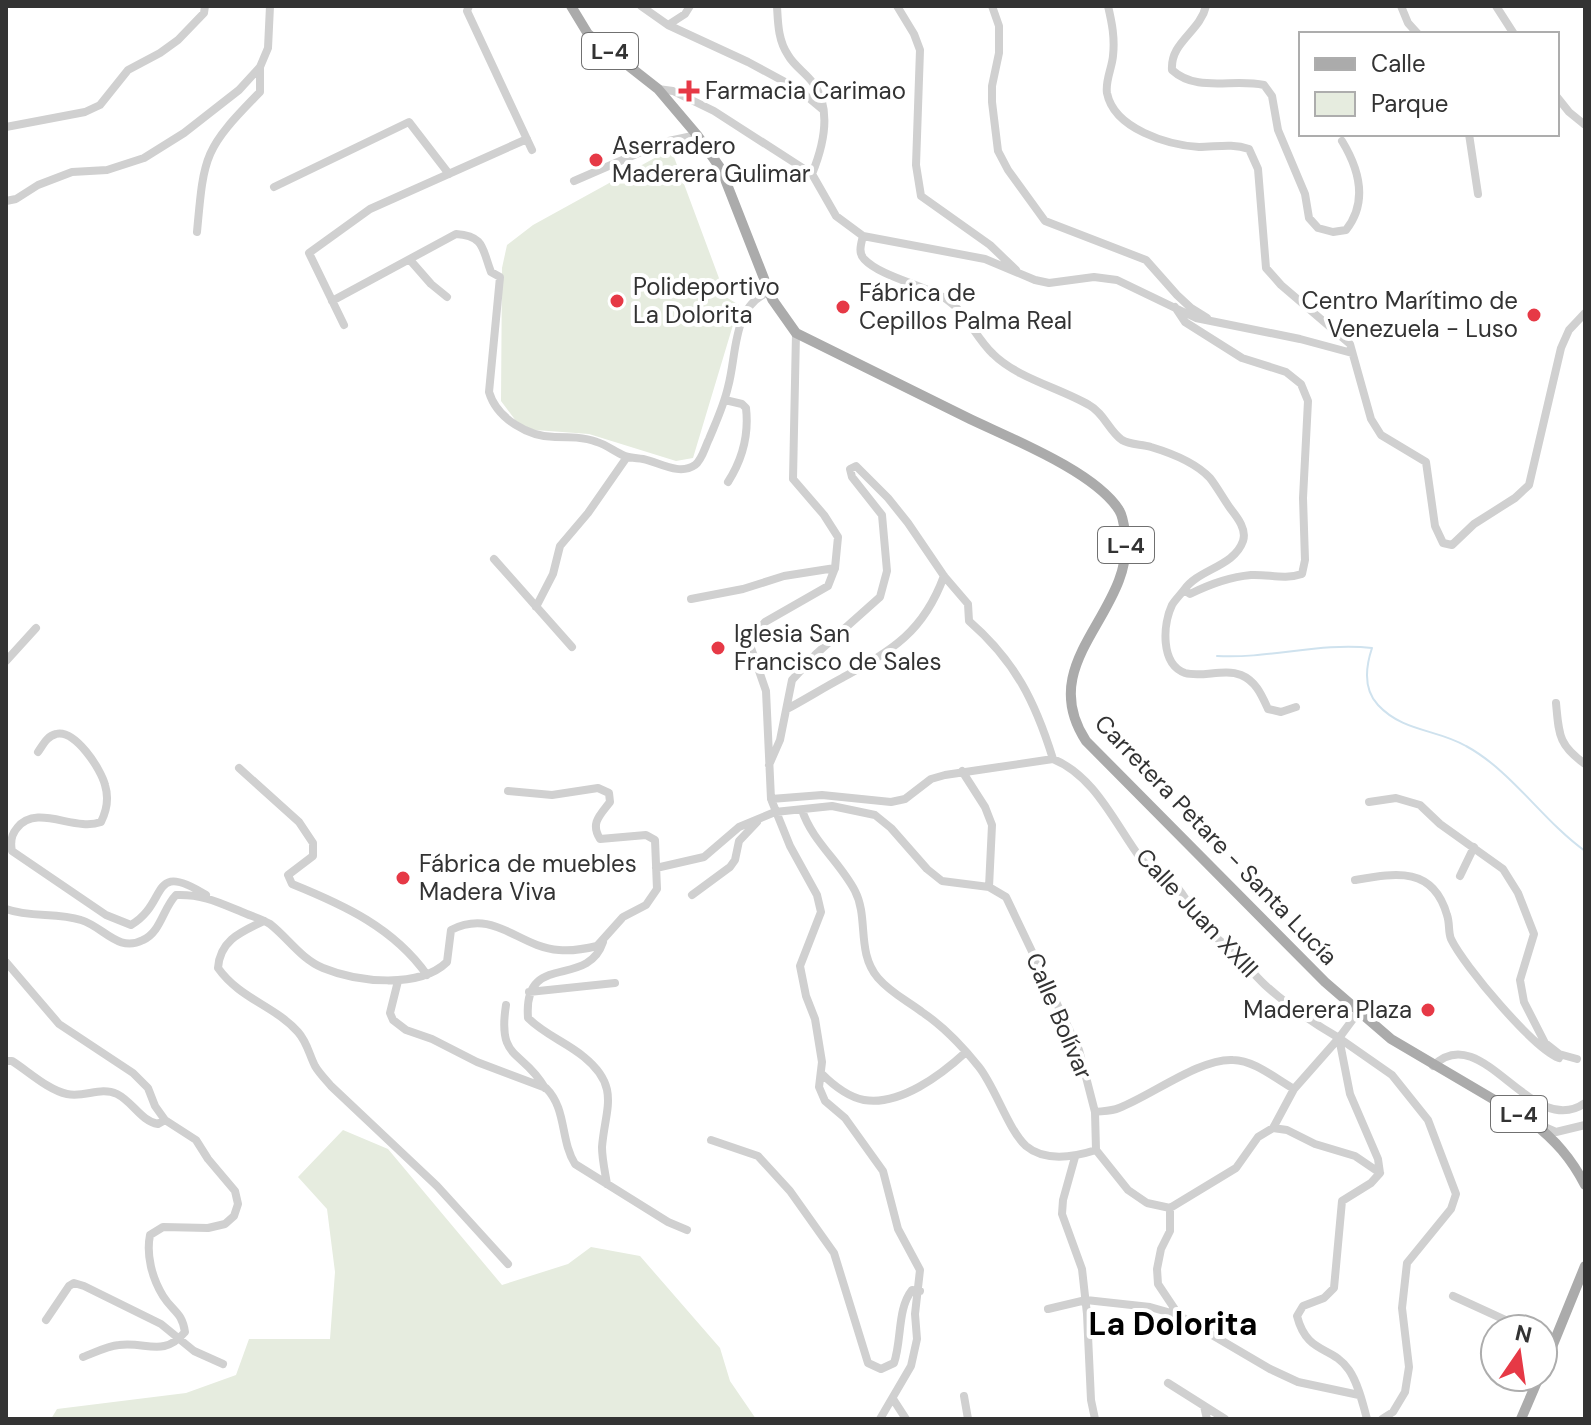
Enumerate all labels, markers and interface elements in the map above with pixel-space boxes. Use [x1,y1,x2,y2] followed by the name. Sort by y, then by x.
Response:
[1299,32,1559,136] legend
[582,33,638,69] road number: L-4
[1371,48,1426,79] text: Calle
[705,75,906,106] place label: Farmacia Carimao
[680,82,698,100] marker: Farmacia Carimao
[1371,88,1448,119] text: Parque
[612,130,811,189] place label: Aserradero Maderera Gulimar
[587,151,605,169] marker: Aserradero Maderera Gulimar
[633,271,780,330] place label: Polideportivo La Dolorita
[859,277,1072,336] place label: Fábrica de Cepillos Palma Real
[1302,285,1518,344] place label: Centro Marítimo de Venezuela - Luso
[608,292,626,310] marker: Polideportivo La Dolorita
[834,298,852,316] marker: Fábrica de Cepillos Palma Real
[1525,306,1543,324] marker: Centro Marítimo de Venezuela - Luso
[1098,527,1154,563] road number: L-4
[734,618,942,677] place label: Iglesia San Francisco de Sales
[709,639,727,657] marker: Iglesia San Francisco de Sales
[1088,708,1344,972] street label: Carretera Petare - Santa Lucía
[1129,841,1265,984] street label: Calle Juan XXIII
[419,848,637,907] place label: Fábrica de muebles Madera Viva
[394,869,412,887] marker: Fábrica de muebles Madera Viva
[1019,948,1100,1084] street label: Calle Bolívar
[1243,994,1412,1025] place label: Maderera Plaza
[1419,1001,1437,1019] marker: Maderera Plaza
[1491,1096,1547,1132] road number: L-4
[1089,1303,1257,1345] district label: La Dolorita
[1479,1313,1559,1393] north arrow
[1512,1318,1534,1350] text: N

